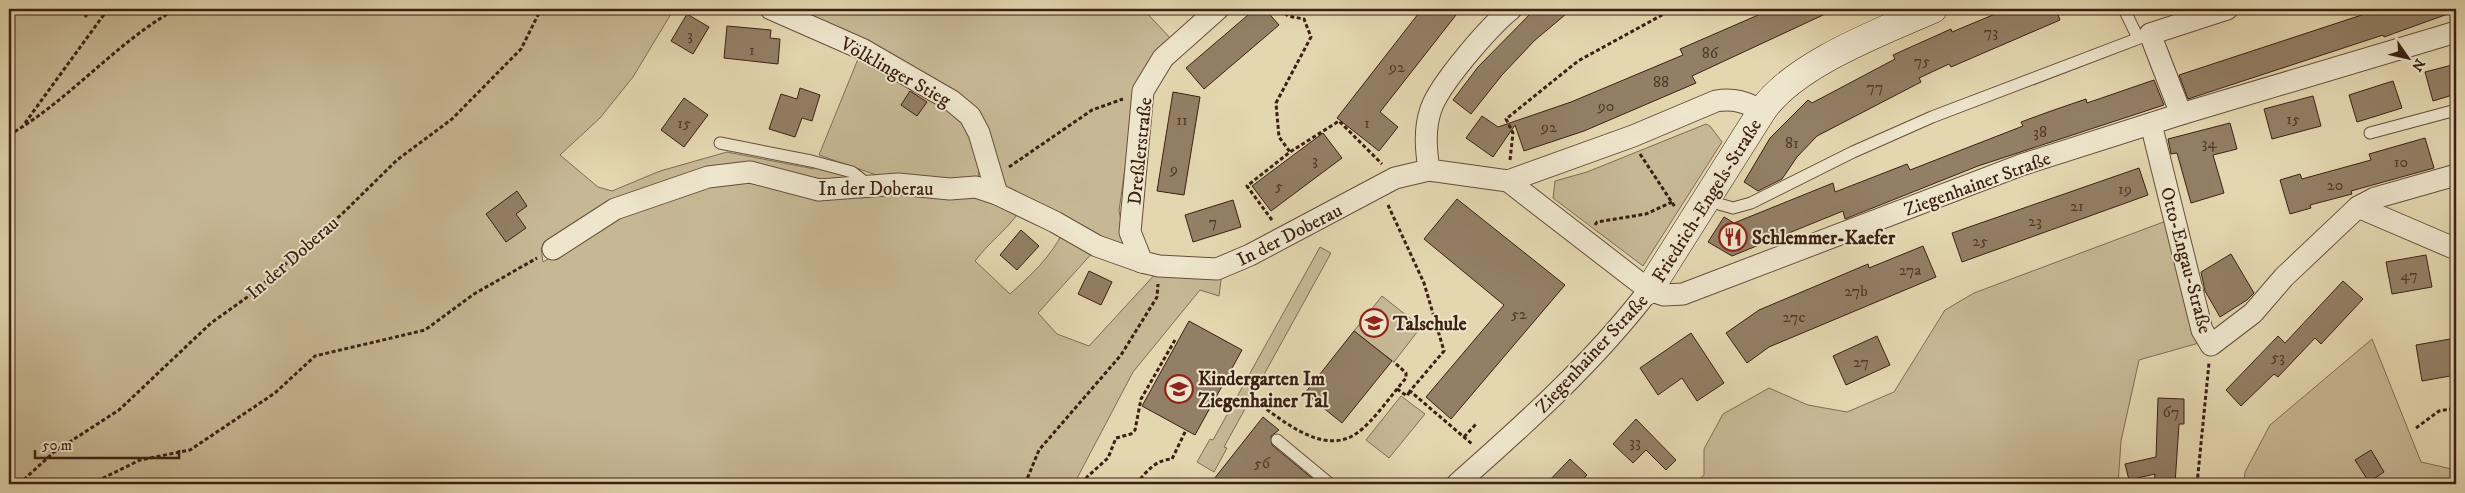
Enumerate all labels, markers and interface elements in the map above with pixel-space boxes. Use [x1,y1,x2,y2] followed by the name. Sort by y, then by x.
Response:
[1984,22,1998,42] house number: 73
[687,25,693,45] house number: 3
[835,32,955,112] street label: Völklinger Stieg
[2382,32,2432,82] north arrow
[749,40,755,60] house number: 1
[1702,43,1719,63] house number: 86
[1914,51,1930,71] house number: 75
[2407,55,2429,75] text: N
[1388,57,1405,77] house number: 92
[1653,72,1669,92] house number: 88
[1867,77,1883,97] house number: 77
[1123,96,1158,206] street label: Dreßlerstraße
[1597,96,1614,116] house number: 90
[2286,109,2300,129] house number: 15
[1176,110,1188,130] house number: 11
[677,113,691,133] house number: 15
[1364,113,1370,133] house number: 1
[1648,115,1767,287] street label: Friedrich-Engels-Straße
[1540,117,1557,137] house number: 92
[2033,122,2047,142] house number: 38
[1785,133,1799,153] house number: 81
[2201,133,2217,153] house number: 34
[1901,147,2054,222] street label: Ziegenhainer Straße
[1312,150,1318,170] house number: 3
[2394,152,2408,172] house number: 10
[1169,159,1178,179] house number: 9
[2327,175,2343,195] house number: 20
[1275,176,1283,196] house number: 5
[819,178,933,201] street label: In der Doberau
[2118,179,2132,199] house number: 19
[2155,185,2216,336] street label: Otto-Engau-Straße
[2070,196,2084,216] house number: 21
[1233,199,1346,272] street label: In der Doberau
[2028,211,2042,231] house number: 23
[242,212,344,304] street label: In der Doberau
[1209,212,1217,232] house number: 7
[1718,222,1748,252] restaurant icon: Schlemmer-Kaefer
[1752,227,1896,250] place label: Schlemmer-Kaefer
[1972,231,1988,251] house number: 25
[1899,260,1922,280] house number: 27a
[2400,265,2418,285] house number: 47
[1844,281,1868,301] house number: 27b
[1531,290,1653,418] street label: Ziegenhainer Straße
[1511,304,1527,324] house number: 52
[1783,307,1806,327] house number: 27c
[1359,308,1389,338] school or university icon: Talschule
[1392,313,1467,336] place label: Talschule
[2271,347,2285,367] house number: 53
[1853,352,1869,372] house number: 27
[1198,368,1329,413] place label: Kindergarten Im Ziegenhainer Tal
[1164,374,1194,404] school or university icon: Kindergarten Im Ziegenhainer Tal
[2163,402,2179,422] house number: 67
[35,428,179,460] scale bar
[1629,432,1641,452] house number: 33
[42,436,72,455] text: 50 m
[1254,453,1271,473] house number: 56

